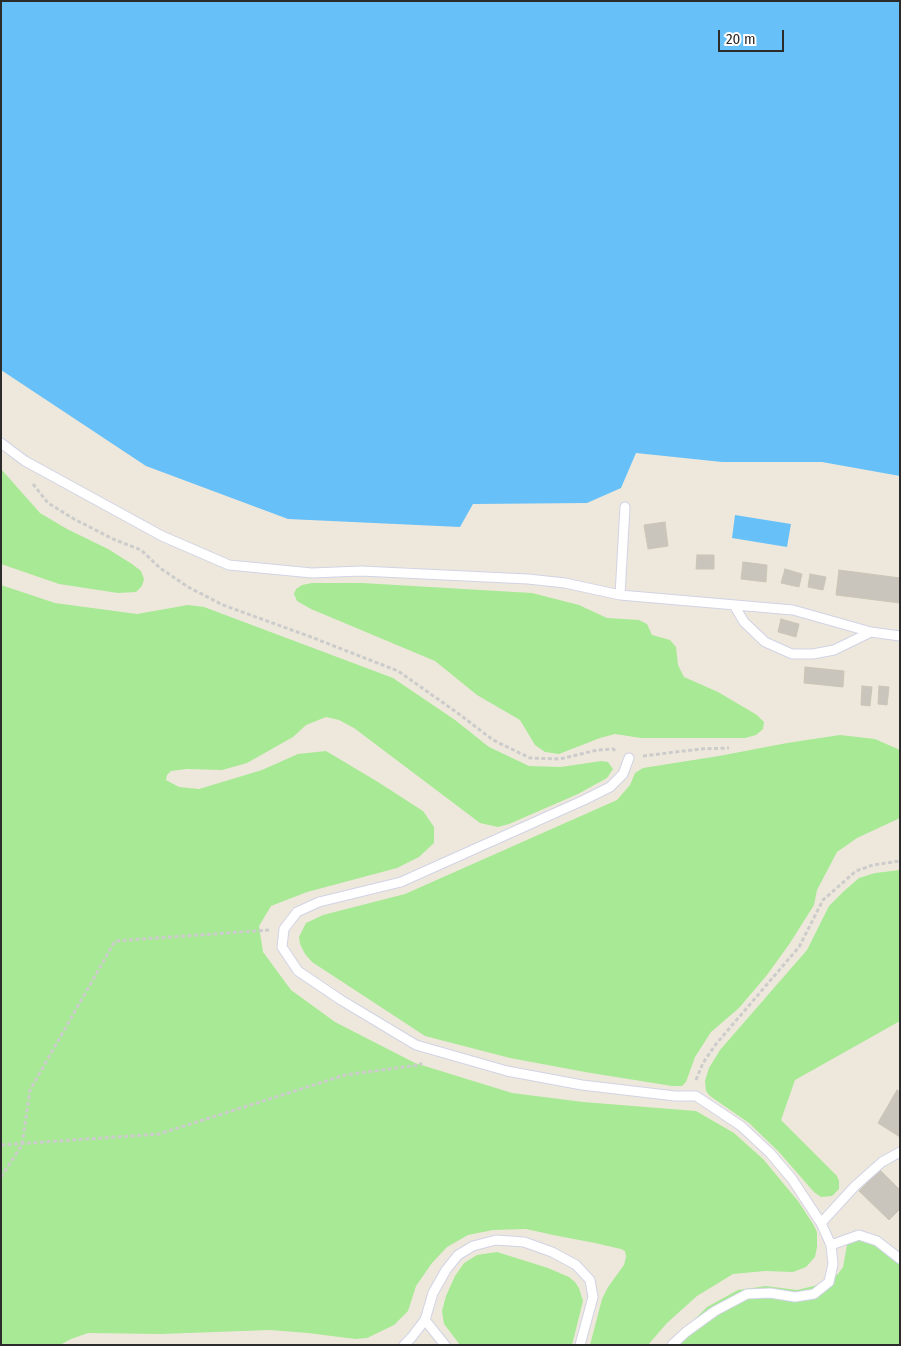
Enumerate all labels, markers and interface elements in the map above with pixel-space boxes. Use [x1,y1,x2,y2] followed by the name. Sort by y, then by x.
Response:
[721,20,787,52] scale bar
[726,30,756,48] text: 20 m

